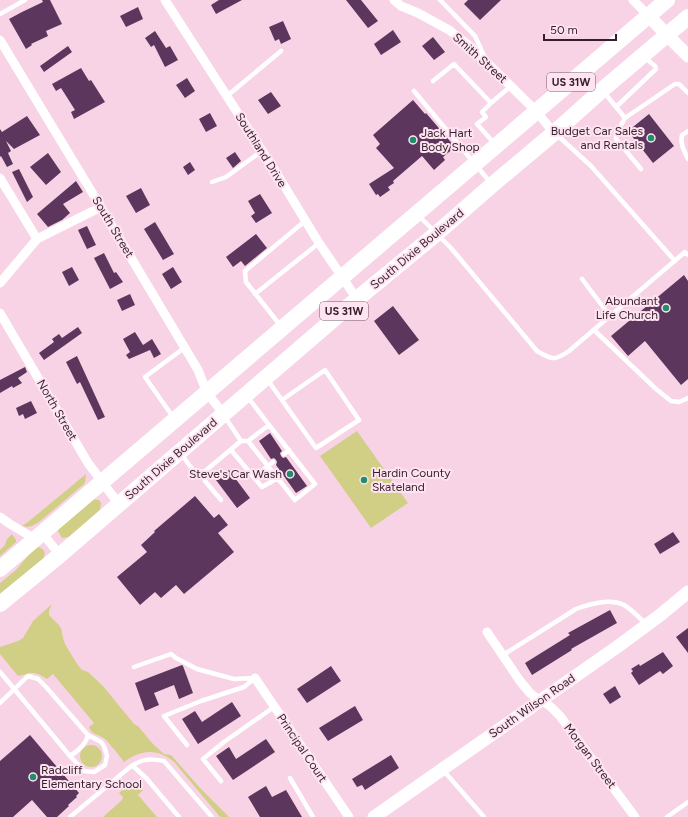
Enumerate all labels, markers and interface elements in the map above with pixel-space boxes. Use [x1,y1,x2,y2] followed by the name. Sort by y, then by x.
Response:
[544,16,616,42] scale bar
[550,23,578,37] text: 50 m
[450,30,510,86] street label: Smith Street
[547,73,595,91] road number: US 31W
[232,110,290,190] street label: Southland Drive
[551,124,643,152] place label: Budget Car Sales and Rentals
[421,126,480,154] place label: Jack Hart Body Shop
[646,133,656,143] marker: Budget Car Sales and Rentals
[408,135,418,145] marker: Jack Hart Body Shop
[89,194,137,260] street label: South Street
[367,206,467,292] street label: South Dixie Boulevard
[596,294,658,322] place label: Abundant Life Church
[320,302,368,320] road number: US 31W
[661,303,671,313] marker: Abundant Life Church
[34,377,80,443] street label: North Street
[122,415,220,503] street label: South Dixie Boulevard
[372,466,451,494] place label: Hardin County Skateland
[189,467,282,481] place label: Steve's Car Wash
[285,469,295,479] marker: Steve's Car Wash
[359,475,369,485] marker: Hardin County Skateland
[486,671,578,741] street label: South Wilson Road
[274,711,330,785] street label: Principal Court
[561,721,619,792] street label: Morgan Street
[41,763,142,791] place label: Radcliff Elementary School
[28,772,38,782] marker: Radcliff Elementary School

